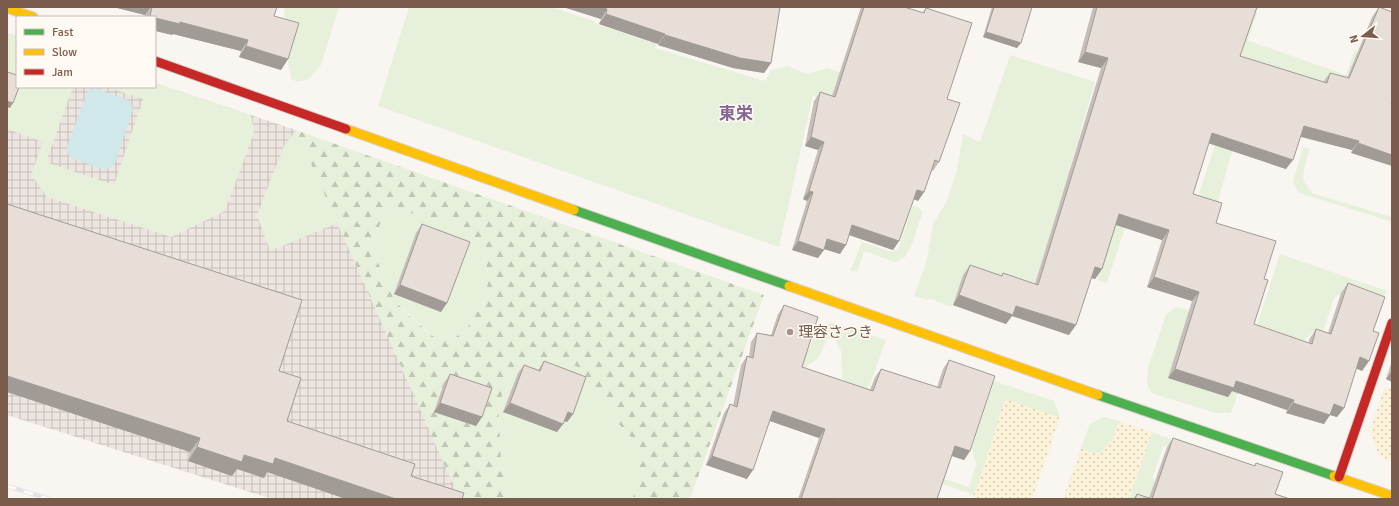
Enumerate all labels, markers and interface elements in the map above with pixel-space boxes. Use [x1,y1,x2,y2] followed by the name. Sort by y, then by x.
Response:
[16,16,156,88] legend
[1343,16,1383,56] north arrow
[52,25,73,40] text: Fast
[1347,33,1361,44] text: N
[52,45,77,60] text: Slow
[52,65,73,80] text: Jam
[719,103,753,124] district label: 東栄
[798,323,873,341] place label: 理容さつき
[785,327,795,337] marker: 理容さつき

